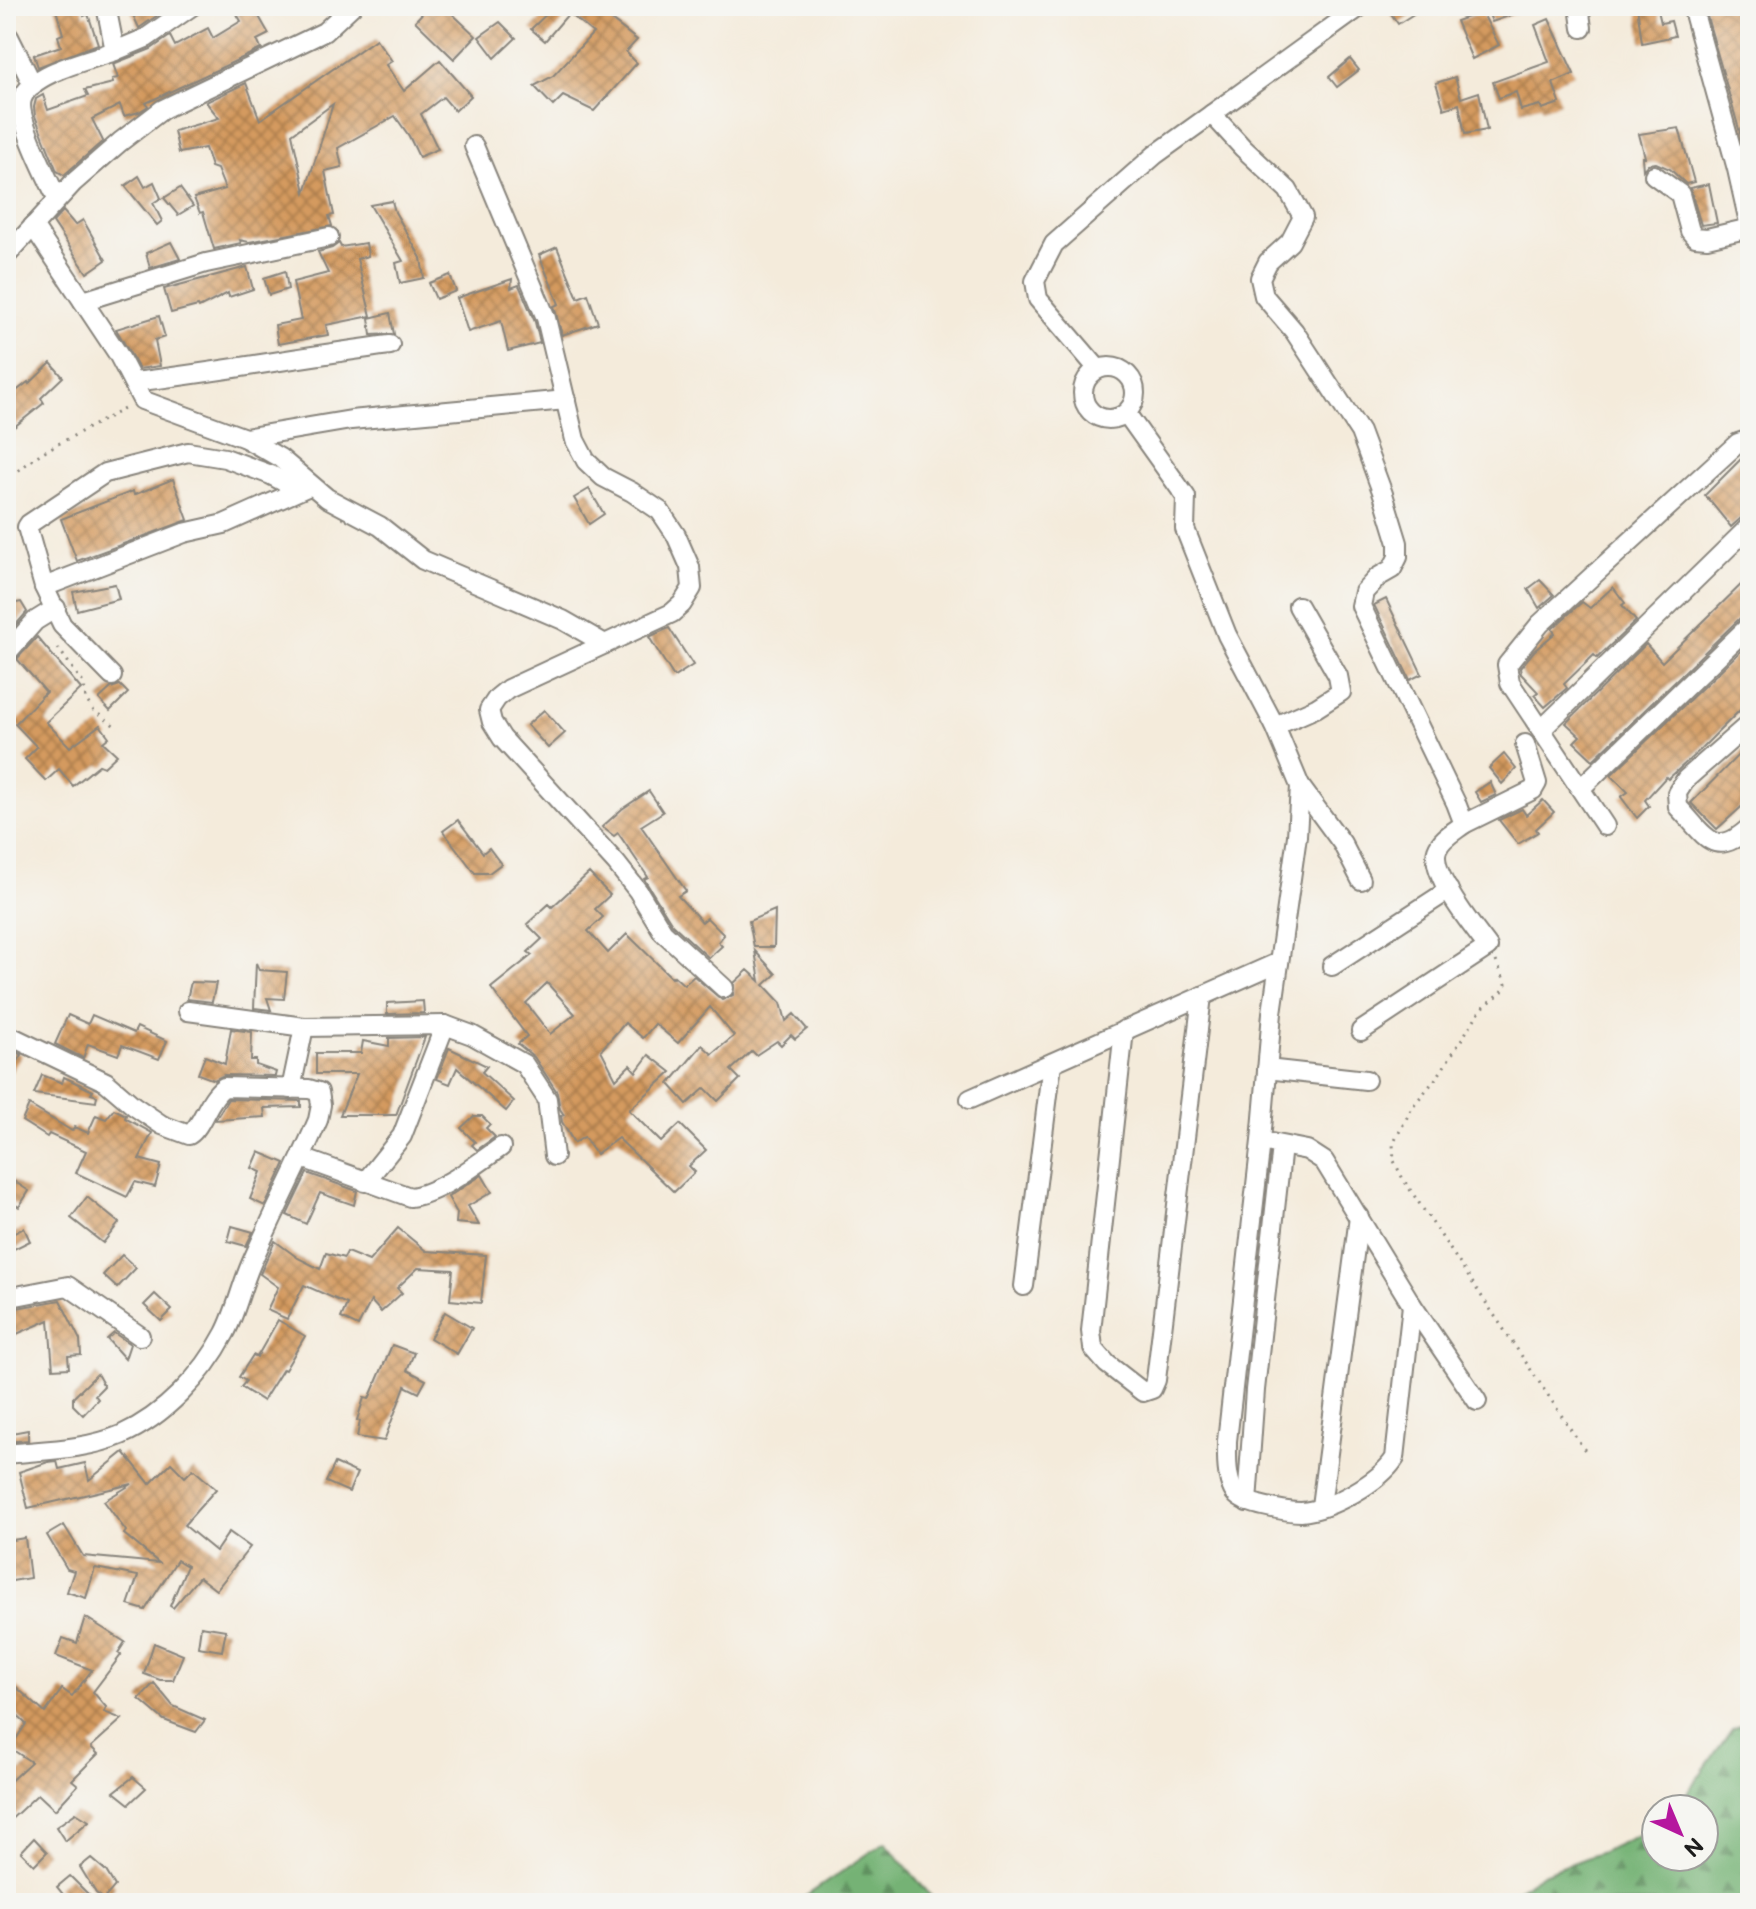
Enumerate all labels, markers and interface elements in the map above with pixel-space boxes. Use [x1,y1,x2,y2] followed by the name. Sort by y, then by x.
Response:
[1640,1793,1720,1873] north arrow
[1678,1831,1708,1862] text: N

